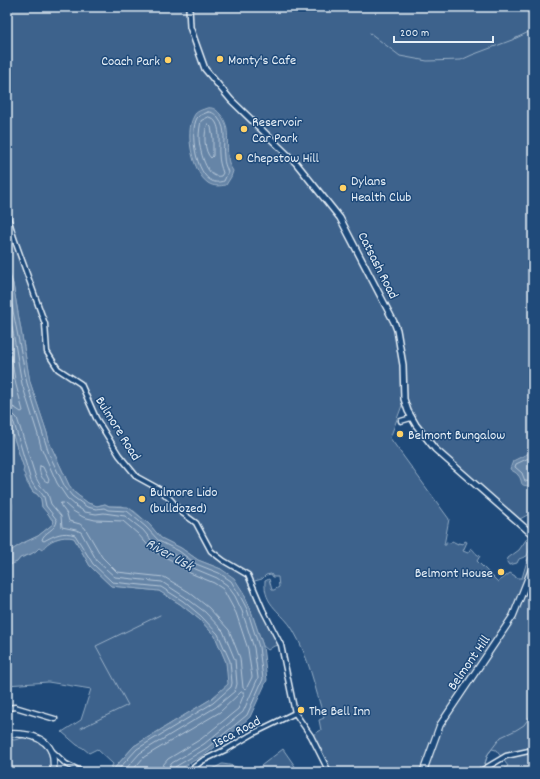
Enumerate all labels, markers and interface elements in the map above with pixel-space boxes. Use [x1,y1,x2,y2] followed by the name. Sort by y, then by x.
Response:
[394,18,493,44] scale bar
[400,25,429,42] text: 200 m
[228,51,296,71] place label: Monty's Cafe
[101,52,160,72] place label: Coach Park
[215,54,225,64] marker: Monty's Cafe
[163,55,173,65] marker: Coach Park
[252,113,303,149] place label: Reservoir Car Park
[239,124,249,134] marker: Reservoir Car Park
[247,149,320,169] place label: Chepstow Hill
[234,152,244,162] marker: Chepstow Hill
[351,172,411,208] place label: Dylans Health Club
[338,183,348,193] marker: Dylans Health Club
[352,229,403,303] street label: Catsash Road
[90,393,145,465] street label: Bulmore Road
[408,426,505,446] place label: Belmont Bungalow
[395,429,405,439] marker: Belmont Bungalow
[150,483,218,519] place label: Bulmore Lido (bulldozed)
[137,494,147,504] marker: Bulmore Lido (bulldozed)
[141,534,199,579] water label: River Usk
[415,564,493,584] place label: Belmont House
[496,567,506,577] marker: Belmont House
[443,631,496,695] street label: Belmont Hill
[309,702,370,722] place label: The Bell Inn
[296,705,306,715] marker: The Bell Inn
[209,712,265,754] street label: Isca Road

